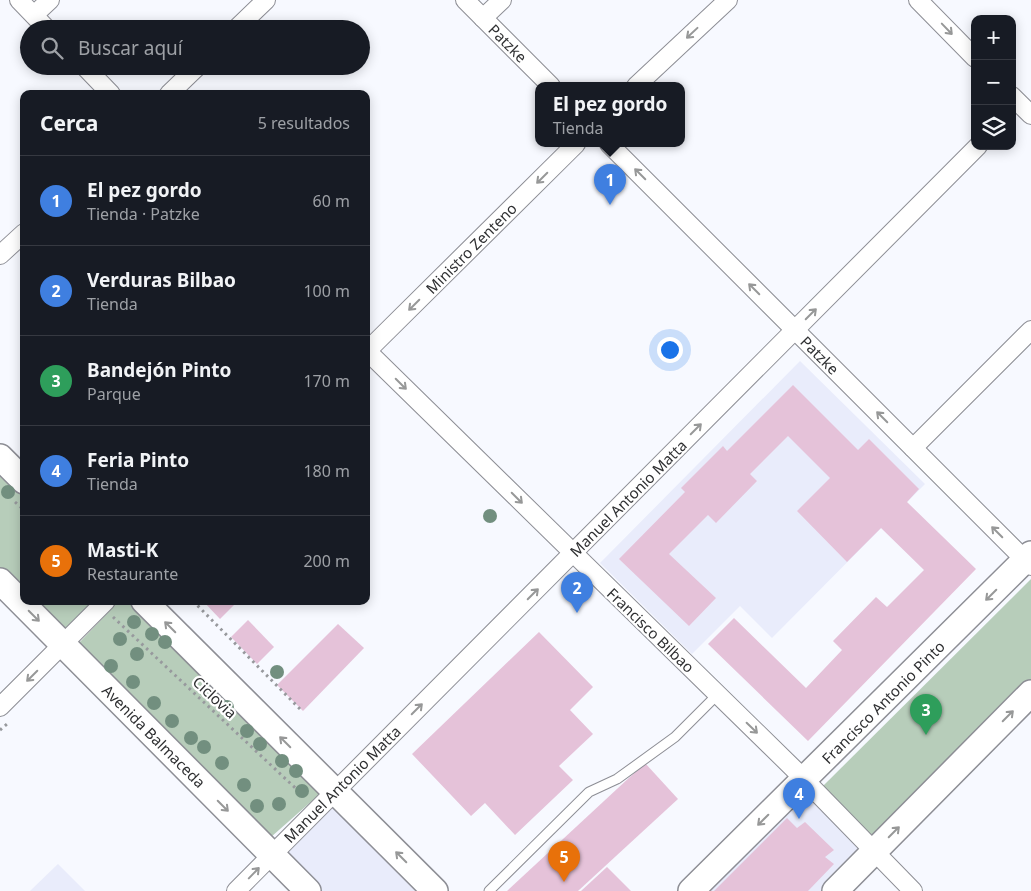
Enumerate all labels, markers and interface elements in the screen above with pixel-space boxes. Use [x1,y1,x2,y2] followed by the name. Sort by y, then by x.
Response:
[971,15,1016,150] map controls
[971,15,1016,60] button: +
[20,20,370,75] search box
[485,20,531,66] street label: Patzke
[941,23,953,35] one-way arrow
[686,27,699,39] one-way arrow
[38,34,66,62] icon: search
[78,35,183,61] text: Buscar aquí
[971,60,1016,105] button: −
[535,82,685,147] popup
[553,91,667,117] text: El pez gordo
[971,105,1016,150] button: layers
[40,109,98,137] text: Cerca
[258,112,350,134] text: 5 resultados
[553,117,603,139] text: Tienda
[594,164,626,205] pin: 1
[634,169,646,181] one-way arrow
[535,172,548,184] one-way arrow
[87,177,202,203] text: El pez gordo
[51,190,61,212] text: 1
[313,190,350,212] text: 60 m
[421,198,521,298] street label: Ministro Zenteno
[87,203,200,225] text: Tienda · Patzke
[87,267,236,293] text: Verduras Bilbao
[51,280,61,302] text: 2
[303,280,350,302] text: 100 m
[748,283,761,295] one-way arrow
[87,293,138,315] text: Tienda
[408,299,420,311] one-way arrow
[805,307,817,320] one-way arrow
[797,332,843,378] street label: Patzke
[657,337,683,363] your location
[87,357,232,383] text: Bandejón Pinto
[51,370,61,392] text: 3
[303,370,350,392] text: 170 m
[395,378,407,390] one-way arrow
[87,383,141,405] text: Parque
[876,410,888,423] one-way arrow
[690,423,703,435] one-way arrow
[565,435,691,561] street label: Manuel Antonio Matta
[87,447,189,473] text: Feria Pinto
[51,460,61,482] text: 4
[303,460,350,482] text: 180 m
[87,473,138,495] text: Tienda
[510,492,523,504] one-way arrow
[991,526,1003,538] one-way arrow
[87,537,158,563] text: Masti-K
[51,550,61,572] text: 5
[303,550,350,572] text: 200 m
[87,563,178,585] text: Restaurante
[561,572,593,613] pin: 2
[603,583,699,677] street label: Francisco Bilbao
[526,588,539,600] one-way arrow
[985,588,997,600] one-way arrow
[28,610,41,622] one-way arrow
[164,621,176,634] one-way arrow
[817,636,949,768] street label: Francisco Antonio Pinto
[25,670,38,682] one-way arrow
[189,672,241,722] street label: Ciclovia
[98,680,210,792] street label: Avenida Balmaceda
[910,694,942,735] pin: 3
[411,703,423,715] one-way arrow
[1002,710,1014,722] one-way arrow
[279,721,405,847] street label: Manuel Antonio Matta
[746,722,758,734] one-way arrow
[279,736,292,748] one-way arrow
[783,778,815,819] pin: 4
[217,799,229,812] one-way arrow
[757,814,770,826] one-way arrow
[888,826,900,838] one-way arrow
[548,841,580,882] pin: 5
[395,851,407,863] one-way arrow
[248,866,260,879] one-way arrow

